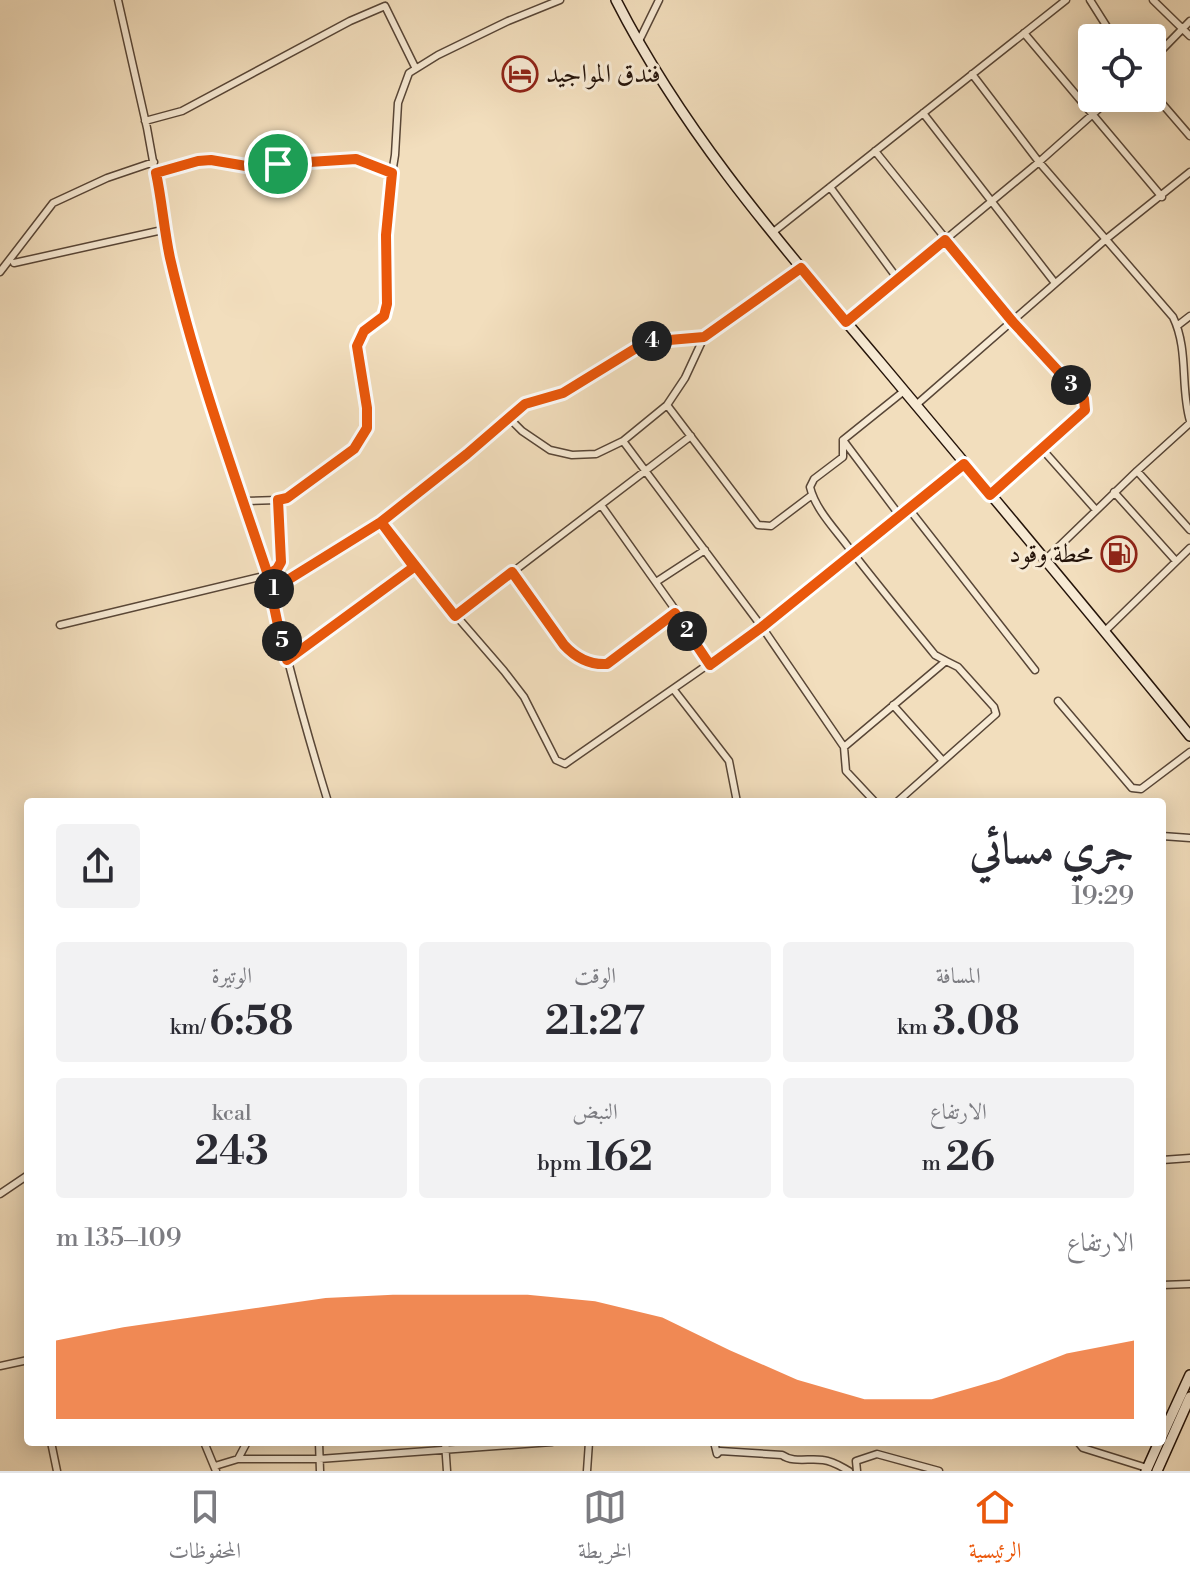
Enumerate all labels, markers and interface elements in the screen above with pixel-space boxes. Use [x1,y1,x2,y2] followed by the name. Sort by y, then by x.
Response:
[1078,24,1166,112] map controls
[1078,24,1166,112] button: locate
[501,55,539,93] hotel icon: فندق المواجيد
[546,58,661,90] place label: فندق المواجيد
[244,130,312,198] pin
[256,142,300,186] icon: arrive
[632,321,672,361] pin: 4
[645,327,659,354] text: 4
[1051,365,1091,405] pin: 3
[1064,371,1078,398] text: 3
[1100,535,1138,573] fuel station icon: محطة وقود
[1009,538,1093,570] place label: محطة وقود
[254,569,294,609] pin: 1
[269,575,279,602] text: 1
[667,611,707,651] pin: 2
[680,617,694,644] text: 2
[262,621,302,661] pin: 5
[275,627,289,654] text: 5
[970,822,1134,877] text: جري مسائي
[56,824,140,908] button: share
[1072,880,1134,912] text: 19:29
[211,963,252,990] text: الوتيرة
[574,963,616,990] text: الوقت
[936,963,981,990] text: المسافة
[209,997,294,1047] text: 6:58
[545,997,645,1047] text: 21:27
[932,997,1020,1047] text: 3.08
[170,1014,209,1041] text: /km
[897,1014,932,1041] text: km
[572,1099,618,1126] text: النبض
[930,1099,987,1126] text: الارتفاع
[212,1100,252,1127] text: kcal
[195,1127,269,1177] text: 243
[586,1133,653,1183] text: 162
[946,1133,995,1183] text: 26
[537,1150,586,1177] text: bpm
[922,1150,946,1177] text: m
[56,1222,181,1254] text: 109–135 m
[1067,1227,1134,1259] text: الارتفاع
[169,1485,241,1572] tab: المحفوظات
[578,1485,632,1572] tab: الخريطة
[969,1485,1021,1572] tab: الرئيسية

